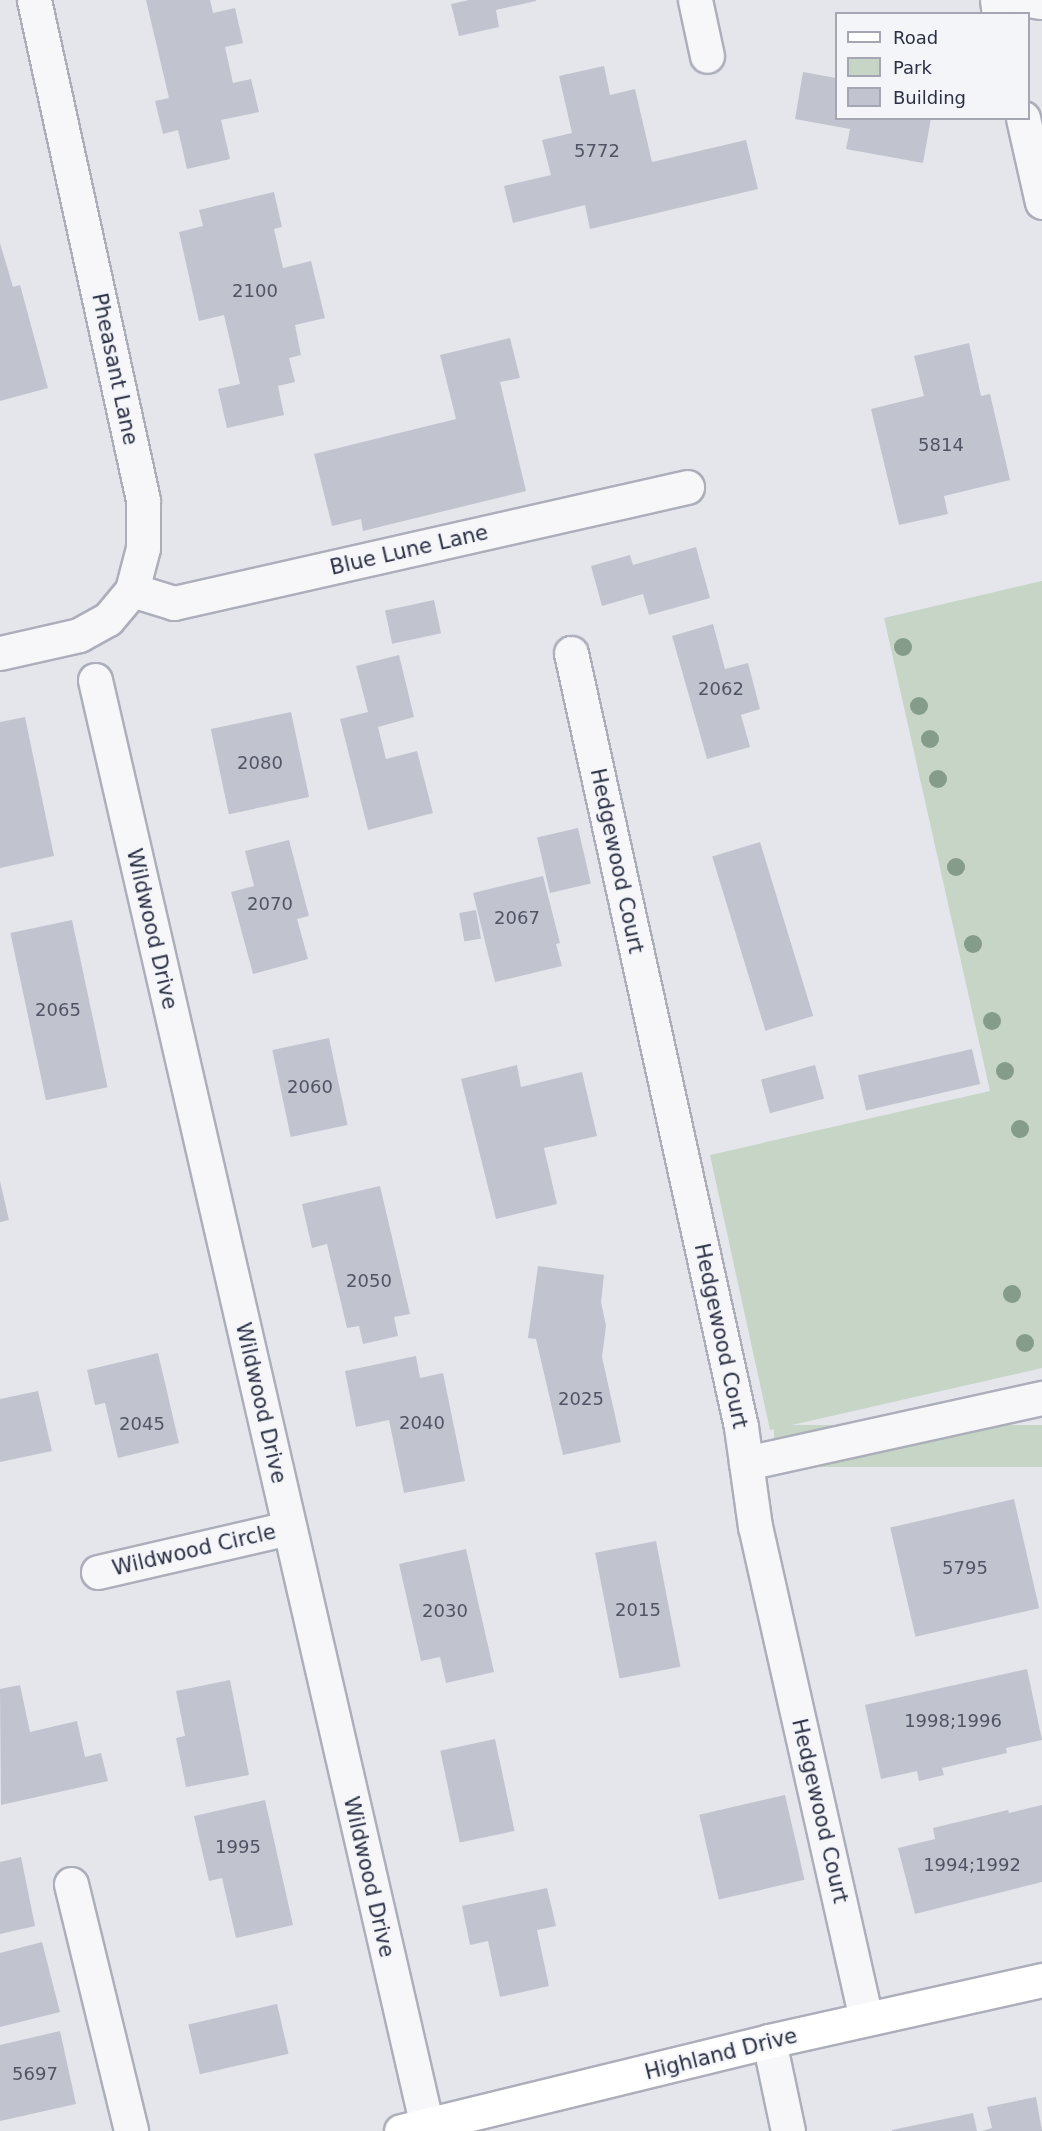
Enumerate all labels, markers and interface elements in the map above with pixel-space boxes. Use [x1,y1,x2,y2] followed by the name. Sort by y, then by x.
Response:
[835,12,1030,120] legend
[893,27,938,48] text: Road
[893,57,932,78] text: Park
[893,87,966,108] text: Building
[574,140,620,162] house number: 5772
[232,280,278,302] house number: 2100
[87,291,143,447] street label: Pheasant Lane
[918,434,964,456] house number: 5814
[327,520,491,580] street label: Blue Lune Lane
[698,678,744,700] house number: 2062
[237,752,283,774] house number: 2080
[585,766,649,956] street label: Hedgewood Court
[121,846,183,1012] street label: Wildwood Drive
[247,893,293,915] house number: 2070
[494,907,540,929] house number: 2067
[35,999,81,1021] house number: 2065
[287,1076,333,1098] house number: 2060
[689,1241,753,1431] street label: Hedgewood Court
[346,1270,392,1292] house number: 2050
[230,1320,292,1486] street label: Wildwood Drive
[558,1388,604,1410] house number: 2025
[399,1412,445,1434] house number: 2040
[119,1413,165,1435] house number: 2045
[110,1519,278,1581] street label: Wildwood Circle
[942,1557,988,1579] house number: 5795
[615,1599,661,1621] house number: 2015
[422,1600,468,1622] house number: 2030
[904,1710,1002,1732] house number: 1998;1996
[786,1716,854,1906] street label: Hedgewood Court
[338,1794,400,1960] street label: Wildwood Drive
[215,1836,261,1858] house number: 1995
[923,1854,1021,1876] house number: 1994;1992
[642,2023,800,2085] street label: Highland Drive
[12,2063,58,2085] house number: 5697

